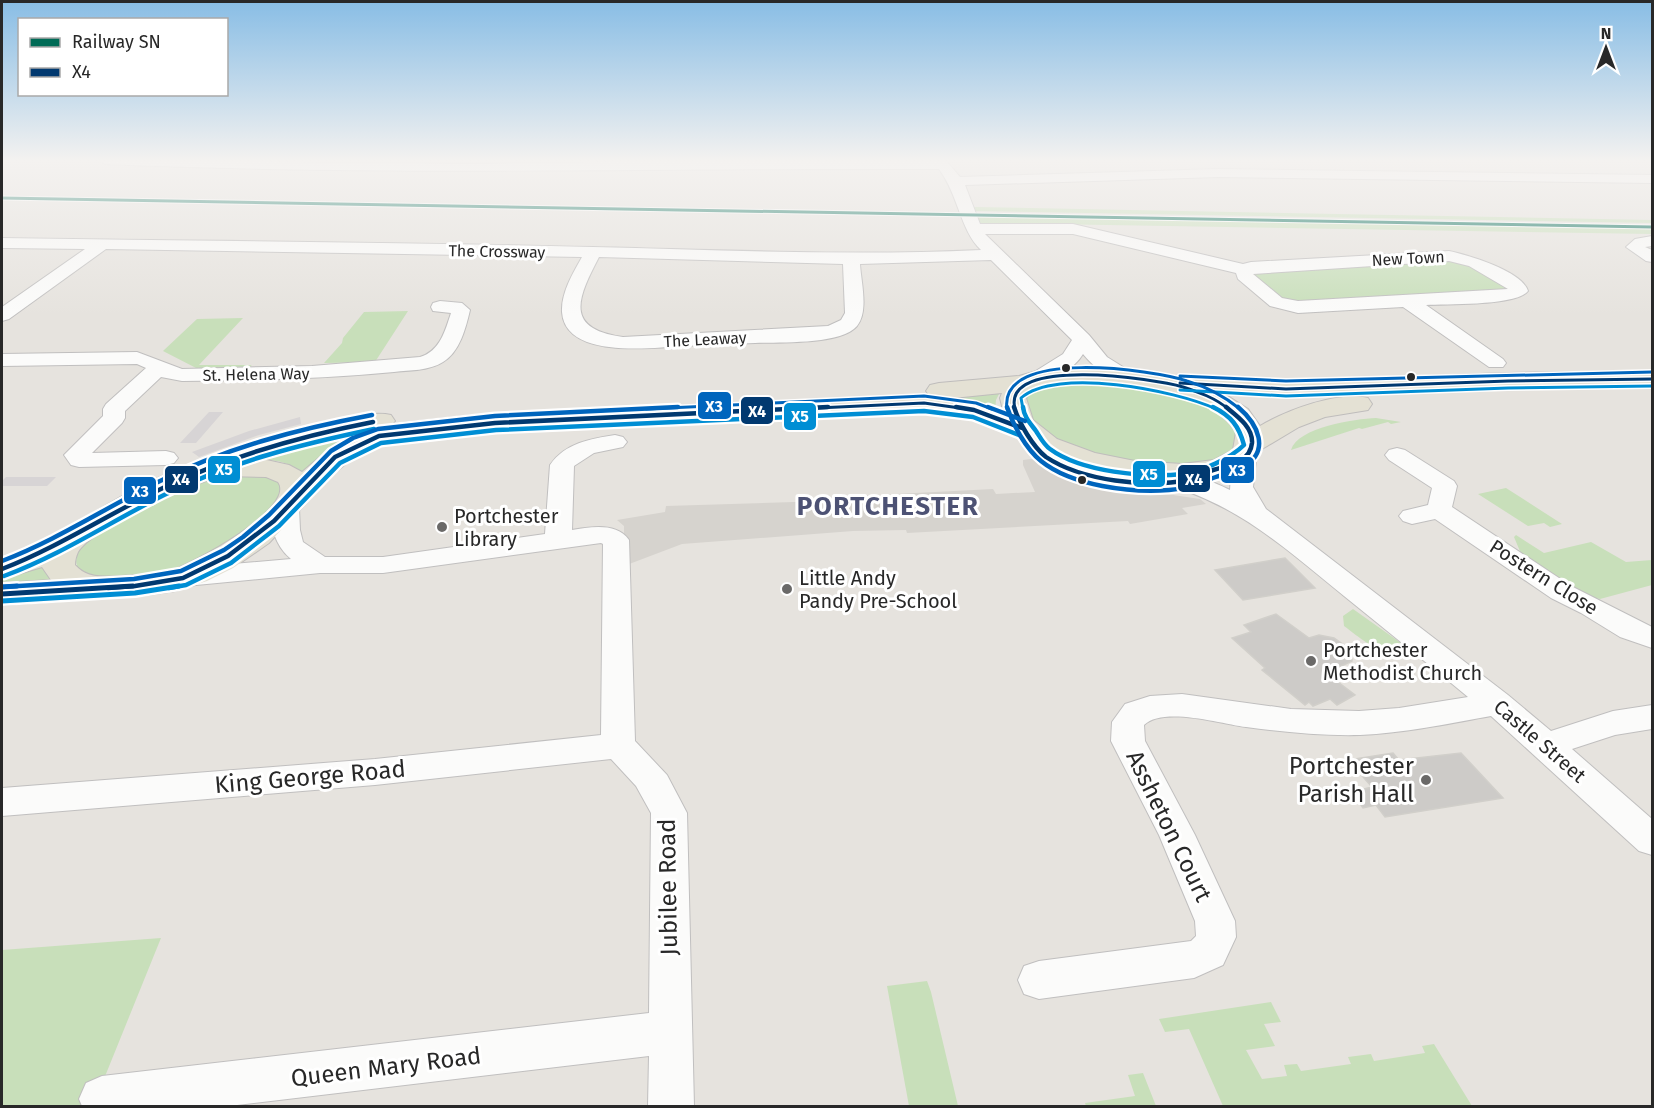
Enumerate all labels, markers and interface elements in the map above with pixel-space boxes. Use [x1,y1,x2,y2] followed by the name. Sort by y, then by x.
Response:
[18,18,228,96] legend
[1576,18,1636,78] north arrow
[1601,24,1611,43] text: N
[72,31,161,53] text: Railway SN
[72,61,91,83] text: X4
[449,241,546,262] street label: The Crossway
[1371,247,1445,270] street label: New Town
[663,328,747,351] street label: The Leaway
[1060,362,1072,374] unlabelled marker
[202,364,310,385] street label: St. Helena Way
[1405,371,1417,383] unlabelled marker
[697,391,732,420] line badge: X3
[740,396,774,425] line badge: X4
[704,397,723,416] text: X3
[747,402,766,421] text: X4
[783,402,817,431] line badge: X5
[790,407,809,426] text: X5
[207,455,241,484] line badge: X5
[1220,456,1255,484] line badge: X3
[214,460,233,479] text: X5
[1132,460,1166,488] line badge: X5
[1227,461,1246,480] text: X3
[1177,464,1211,493] line badge: X4
[164,465,199,494] line badge: X4
[1139,465,1158,484] text: X5
[171,470,190,489] text: X4
[1184,470,1203,489] text: X4
[1076,474,1088,486] unlabelled marker
[123,476,157,505] line badge: X3
[130,482,149,501] text: X3
[797,491,979,522] district label: PORTCHESTER
[454,504,559,551] place label: Portchester Library
[435,520,449,534] marker: Portchester Library
[1485,534,1603,620] street label: Postern Close
[799,566,957,613] place label: Little Andy Pandy Pre-School
[780,582,794,596] marker: Little Andy Pandy Pre-School
[1323,638,1482,685] place label: Portchester Methodist Church
[1304,654,1318,668] marker: Portchester Methodist Church
[1489,694,1592,788] street label: Castle Street
[1120,746,1218,906] street label: Assheton Court
[1289,752,1415,808] place label: Portchester Parish Hall
[213,755,407,799] street label: King George Road
[1419,773,1433,787] marker: Portchester Parish Hall
[653,818,683,956] street label: Jubilee Road
[289,1041,483,1093] street label: Queen Mary Road

